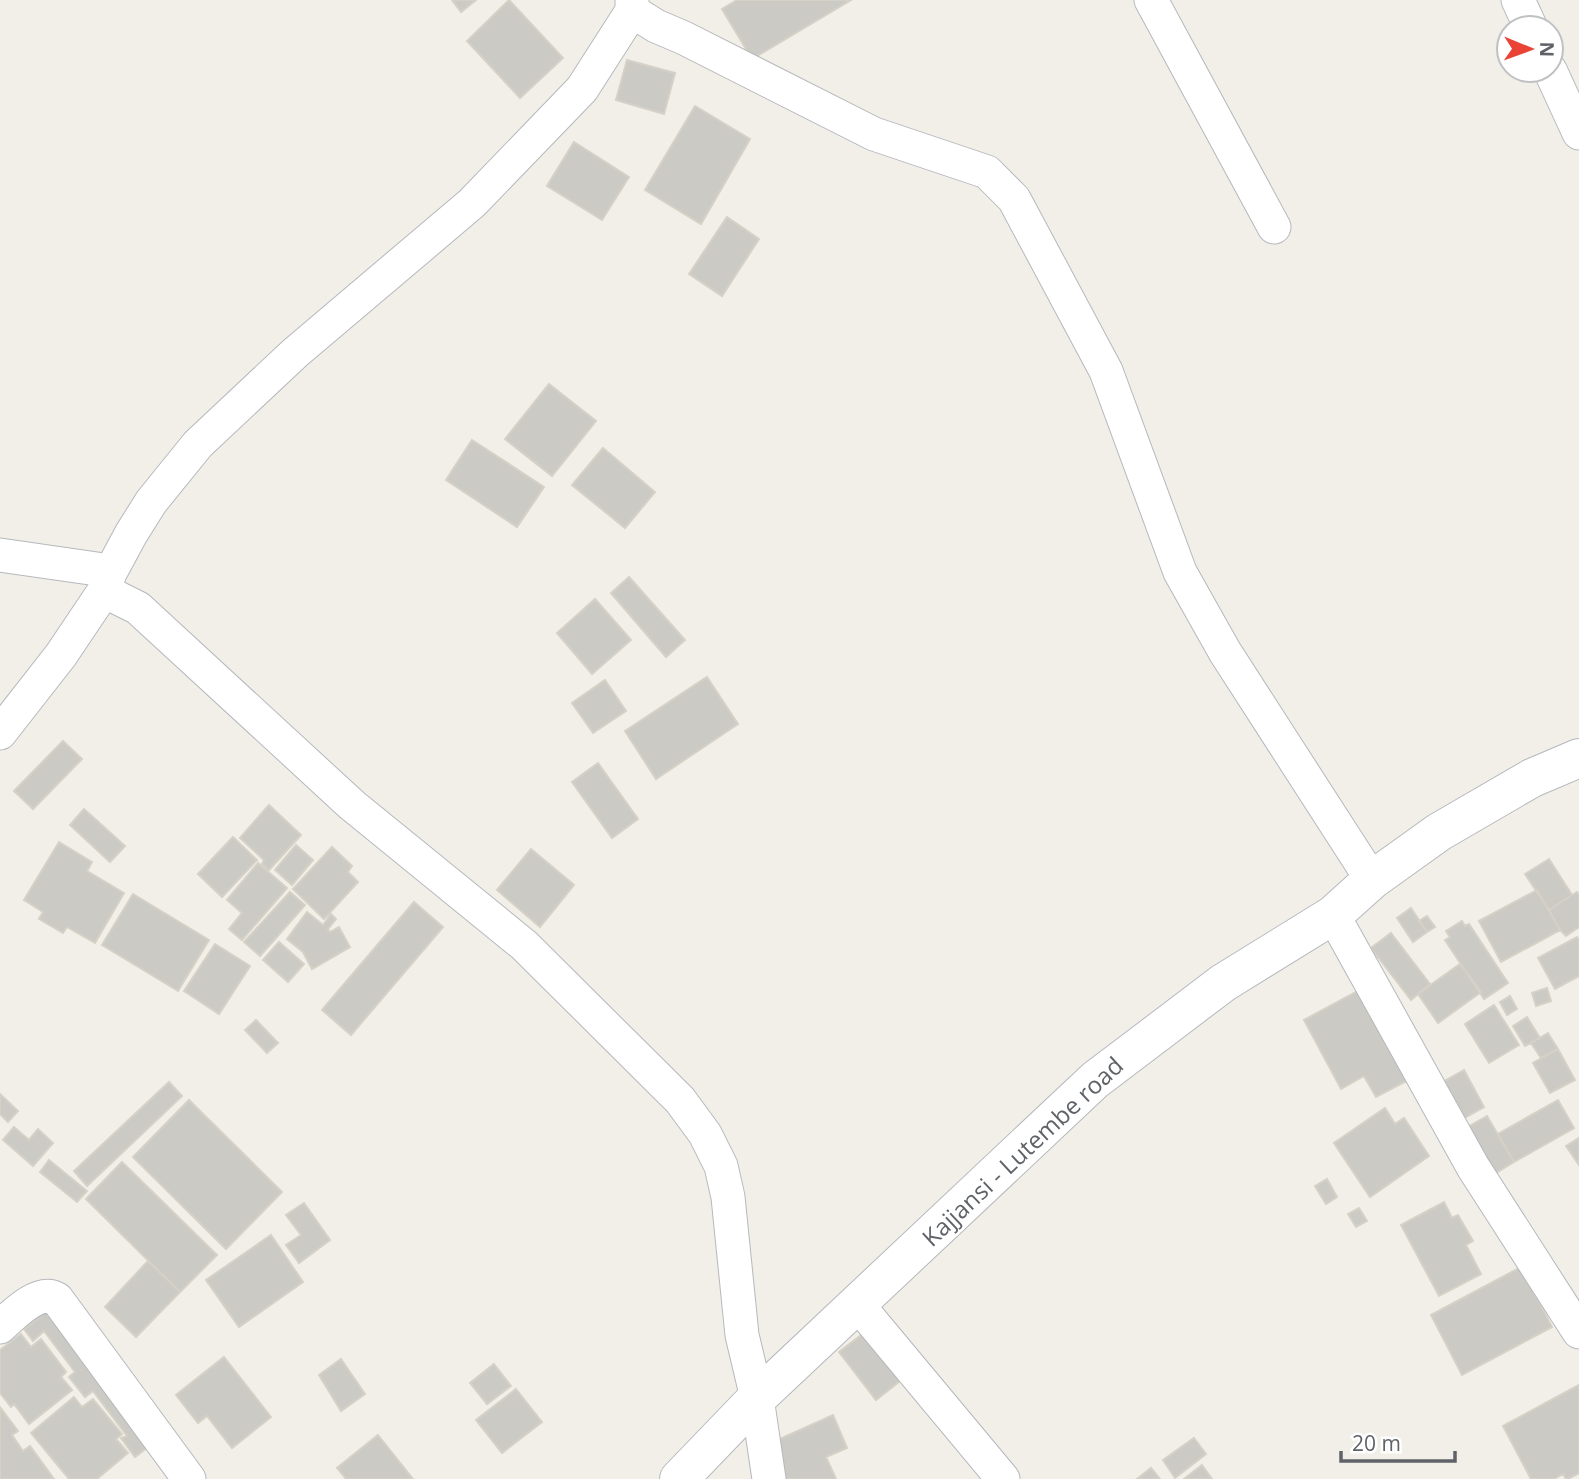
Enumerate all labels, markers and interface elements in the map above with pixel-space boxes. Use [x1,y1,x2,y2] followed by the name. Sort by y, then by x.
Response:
[1495,14,1565,84] north arrow
[1534,41,1560,57] text: N
[914,1049,1130,1253] street label: Kajjansi - Lutembe road
[1341,1420,1455,1464] scale bar
[1352,1429,1401,1457] text: 20 m

